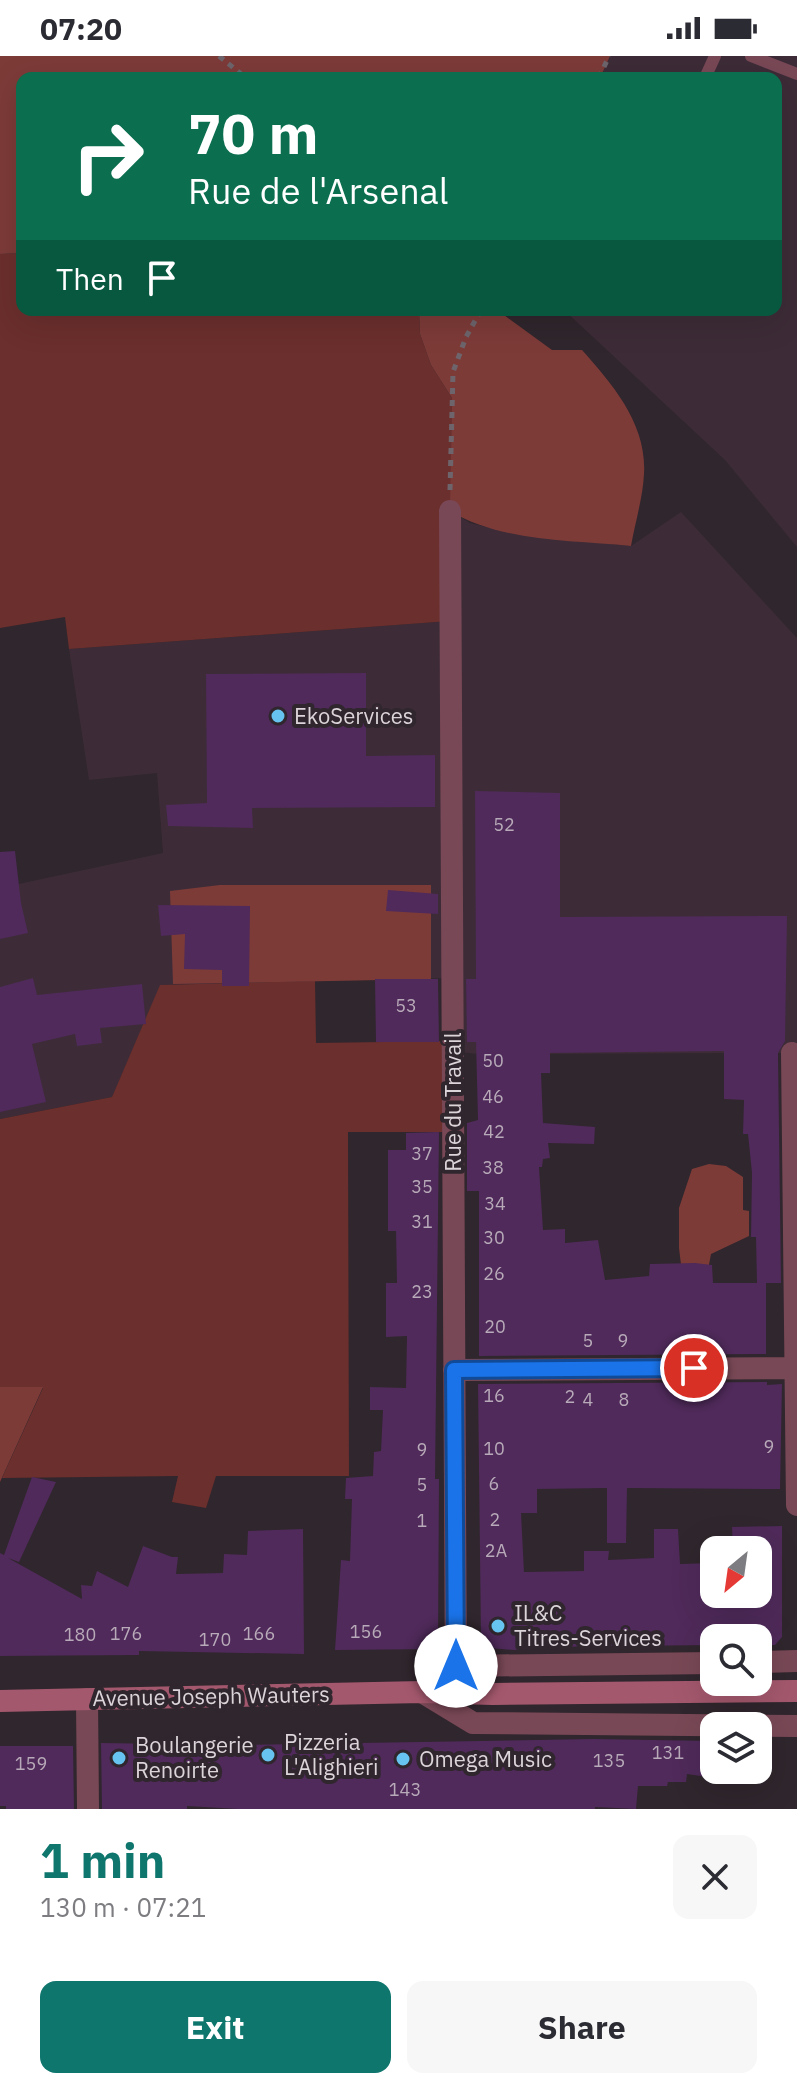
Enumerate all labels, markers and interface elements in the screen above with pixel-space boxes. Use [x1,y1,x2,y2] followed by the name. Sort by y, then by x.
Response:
[40,9,122,48] text: 07:20
[188,97,318,169] text: 70 m
[56,104,160,208] icon: right
[188,167,449,214] text: Rue de l'Arsenal
[140,256,184,300] icon: arrive
[56,259,124,298] text: Then
[294,701,414,730] place label: EkoServices
[269,707,287,725] marker: EkoServices
[493,813,515,836] house number: 52
[395,994,417,1017] house number: 53
[438,1032,467,1172] street label: Rue du Travail
[482,1049,504,1072] house number: 50
[482,1085,504,1108] house number: 46
[483,1120,505,1143] house number: 42
[411,1142,433,1165] house number: 37
[482,1156,504,1179] house number: 38
[411,1175,433,1198] house number: 35
[484,1192,506,1215] house number: 34
[411,1210,433,1233] house number: 31
[483,1226,505,1249] house number: 30
[483,1262,505,1285] house number: 26
[411,1280,433,1303] house number: 23
[484,1315,506,1338] house number: 20
[583,1329,593,1352] house number: 5
[618,1329,628,1352] house number: 9
[660,1334,728,1402] pin
[672,1346,716,1390] icon: arrive
[483,1384,505,1407] house number: 16
[565,1385,575,1408] house number: 2
[583,1388,594,1411] house number: 4
[619,1388,629,1411] house number: 8
[764,1435,774,1458] house number: 9
[483,1437,505,1460] house number: 10
[417,1438,427,1461] house number: 9
[489,1472,499,1495] house number: 6
[417,1473,427,1496] house number: 5
[490,1508,500,1531] house number: 2
[417,1509,427,1532] house number: 1
[700,1536,772,1608] north arrow
[700,1536,772,1784] map controls
[485,1539,508,1562] house number: 2A
[514,1598,662,1652] place label: IL&C Titres-Services
[489,1617,507,1635] marker: IL&C Titres-Services
[350,1620,382,1643] house number: 156
[110,1622,142,1645] house number: 176
[243,1622,275,1645] house number: 166
[64,1623,96,1646] house number: 180
[414,1624,498,1708] position arrow
[700,1624,772,1696] button: search
[199,1628,231,1651] house number: 170
[92,1679,330,1712] street label: Avenue Joseph Wauters
[700,1712,772,1784] button: layers
[284,1727,379,1781] place label: Pizzeria L'Alighieri
[135,1730,254,1784] place label: Boulangerie Renoirte
[652,1741,684,1764] house number: 131
[419,1744,552,1773] place label: Omega Music
[259,1746,277,1764] marker: Pizzeria L'Alighieri
[110,1749,128,1767] marker: Boulangerie Renoirte
[593,1749,625,1772] house number: 135
[394,1750,412,1768] marker: Omega Music
[15,1752,47,1775] house number: 159
[389,1778,421,1801] house number: 143
[40,1829,165,1891] text: 1 min
[673,1835,757,1919] button: close
[40,1890,206,1924] text: 130 m · 07:21
[40,1981,391,2073] button: Exit
[407,1981,757,2073] button: Share

